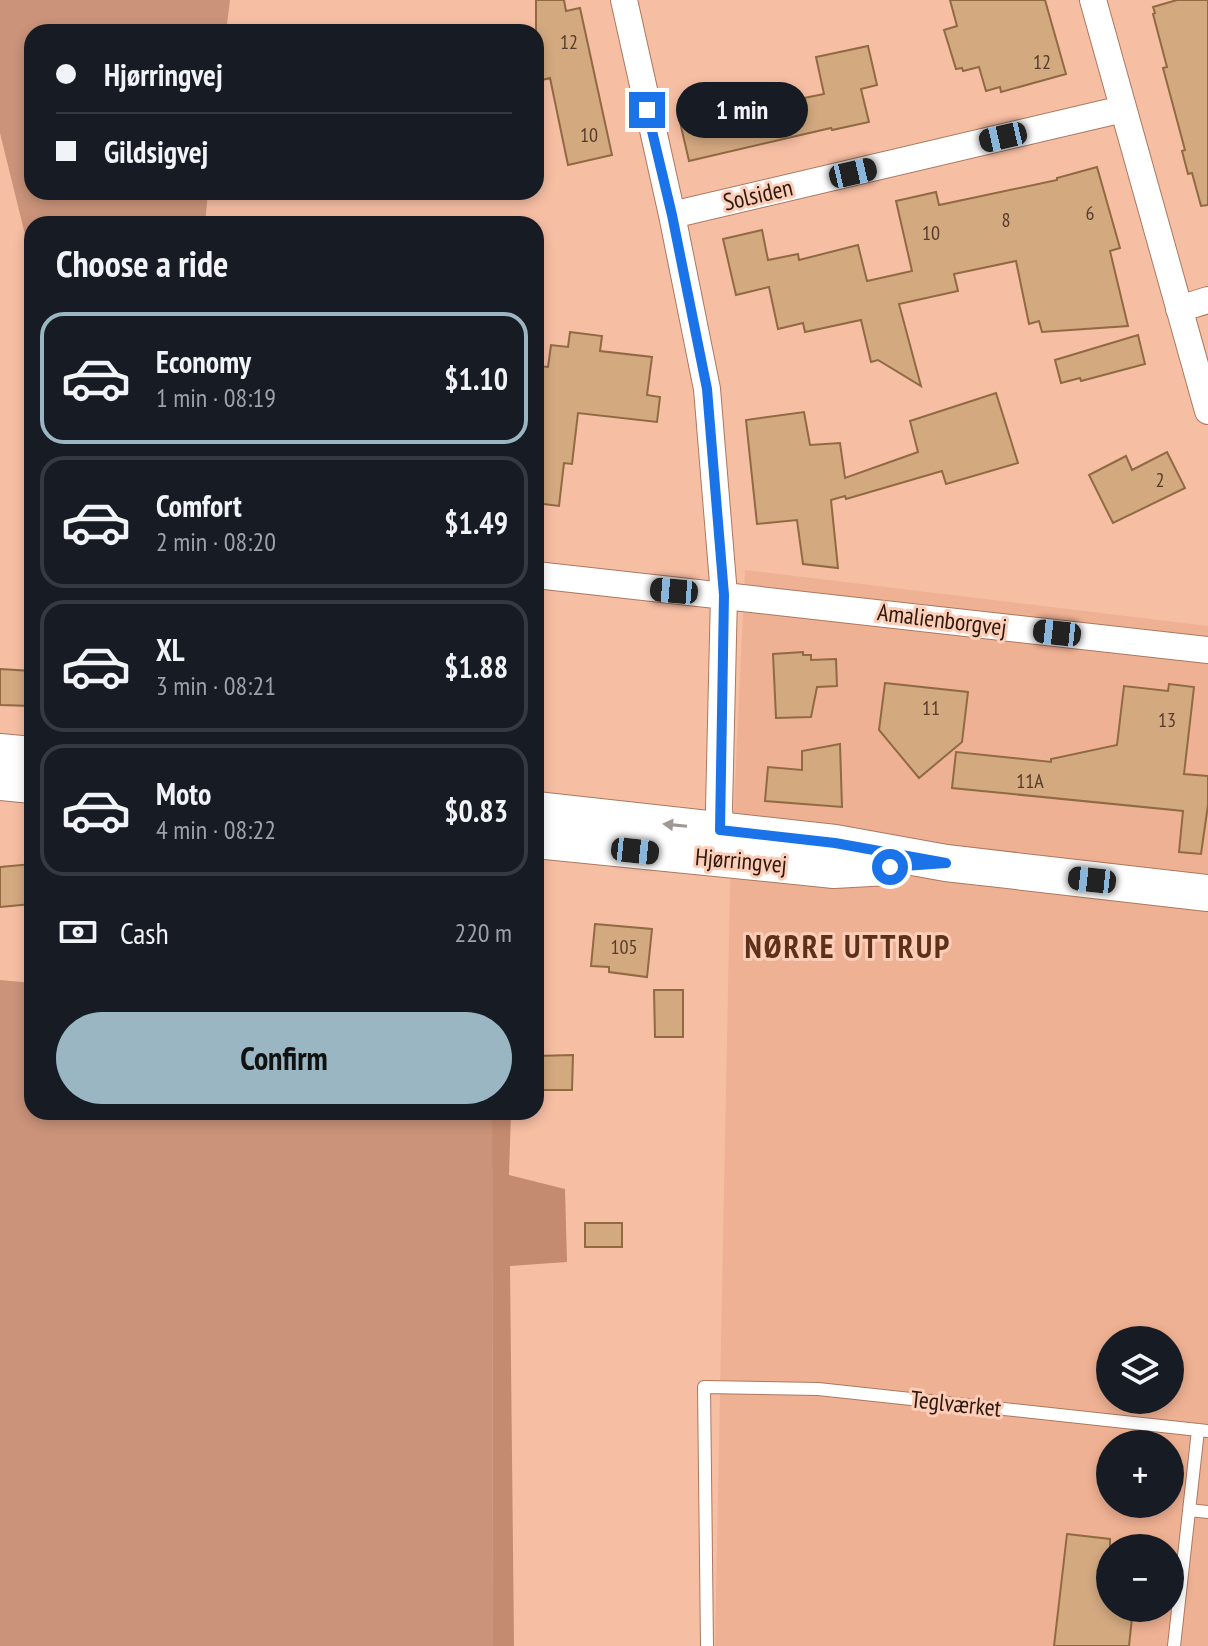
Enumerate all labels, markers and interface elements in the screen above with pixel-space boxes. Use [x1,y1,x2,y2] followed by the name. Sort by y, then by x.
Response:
[560,29,578,55] house number: 12
[1033,49,1051,75] house number: 12
[104,55,223,94] text: Hjørringvej
[675,82,807,138] callout: 1 min
[629,92,665,128] route end
[716,93,768,126] text: 1 min
[977,120,1029,154] car
[580,122,598,148] house number: 10
[104,132,208,171] text: Gildsigvej
[827,156,879,190] car
[720,171,796,218] street label: Solsiden
[1086,200,1095,226] house number: 6
[1002,207,1011,233] house number: 8
[922,220,940,246] house number: 10
[56,240,228,287] text: Choose a ride
[60,342,132,414] icon: car
[156,342,251,381] text: Economy
[444,359,508,398] text: $1.10
[156,381,276,414] text: 1 min · 08:19
[1156,467,1165,493] house number: 2
[60,486,132,558] icon: car
[156,486,242,525] text: Comfort
[444,503,508,542] text: $1.49
[156,525,276,558] text: 2 min · 08:20
[649,577,699,605] car
[876,596,1008,643] street label: Amalienborgvej
[1032,619,1082,647] car
[60,630,132,702] icon: car
[156,630,185,669] text: XL
[444,647,508,686] text: $1.88
[156,669,276,702] text: 3 min · 08:21
[922,695,940,721] house number: 11
[1158,707,1176,733] house number: 13
[1016,768,1044,794] house number: 11A
[60,774,132,846] icon: car
[156,774,211,813] text: Moto
[444,791,508,830] text: $0.83
[156,813,276,846] text: 4 min · 08:22
[662,819,687,832] one-way arrow
[610,837,660,865] car
[694,841,788,880] street label: Hjørringvej
[872,849,908,885] route start
[1067,866,1117,894] car
[56,910,100,954] icon: cash
[120,913,169,952] text: Cash
[454,916,512,949] text: 220 m
[745,925,951,967] district label: NØRRE UTTRUP
[611,934,638,960] house number: 105
[56,1012,512,1104] button: Confirm
[1096,1326,1184,1622] map controls
[1096,1326,1184,1414] button: layers
[909,1383,1003,1424] street label: Teglværket
[1096,1430,1184,1518] button: +
[1096,1534,1184,1622] button: −

